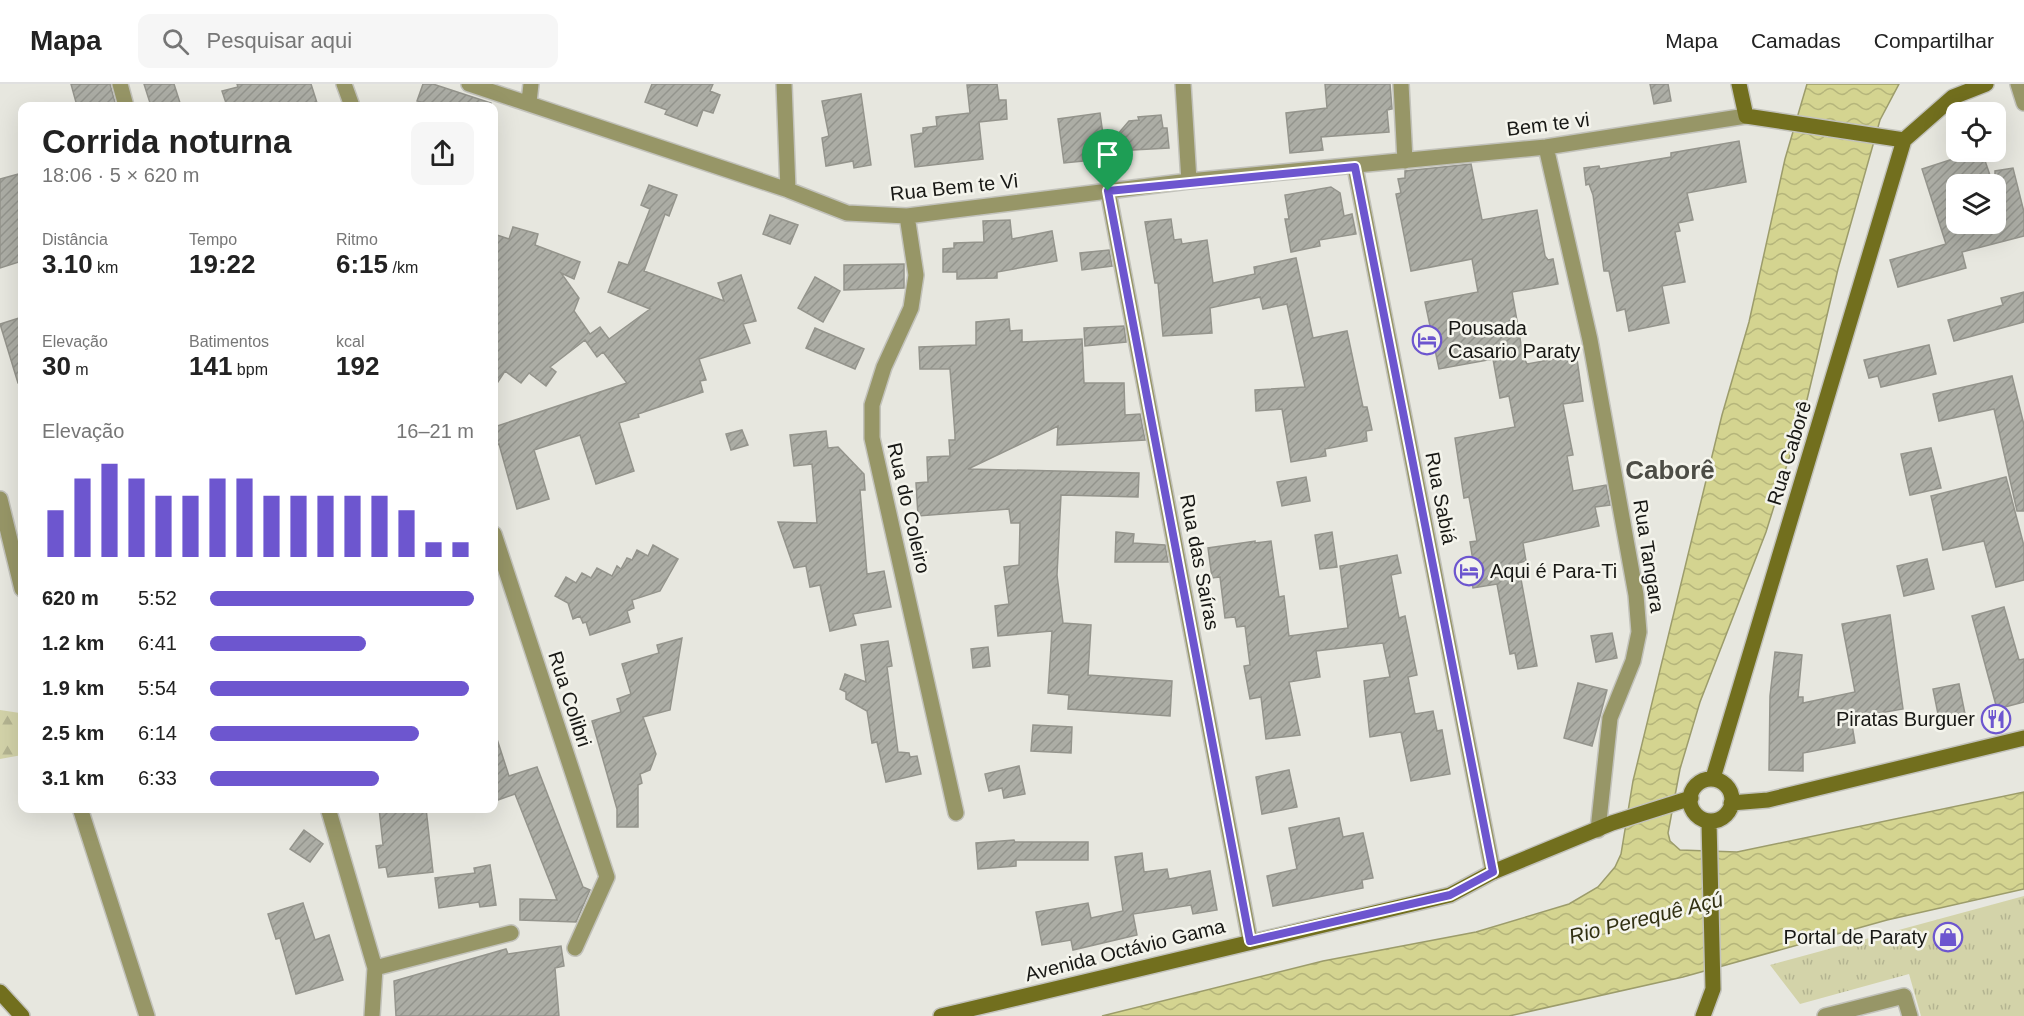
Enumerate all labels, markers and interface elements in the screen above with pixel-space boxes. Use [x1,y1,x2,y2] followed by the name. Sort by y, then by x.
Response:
[138,14,558,68] search box
[30,25,102,56] text: Mapa
[159,25,192,58] icon: search
[207,28,352,53] text: Pesquisar aqui
[1665,29,1718,52] text: Mapa
[1751,29,1841,52] text: Camadas
[1874,29,1994,52] text: Compartilhar
[1946,102,2006,234] map controls
[1946,102,2006,162] button: locate
[1505,108,1591,140] street label: Bem te vi
[411,122,474,185] button: share
[42,123,291,160] text: Corrida noturna
[1082,129,1133,191] pin
[1091,138,1124,171] icon: arrive
[42,164,199,186] text: 18:06 · 5 × 620 m
[889,169,1019,205] street label: Rua Bem te Vi
[1946,174,2006,234] button: layers
[42,231,108,248] text: Distância
[189,231,237,248] text: Tempo
[336,231,378,248] text: Ritmo
[42,249,93,279] text: 3.10
[189,249,256,279] text: 19:22
[336,249,388,279] text: 6:15
[93,259,118,276] text: km
[388,259,418,276] text: /km
[1448,317,1580,362] place label: Pousada Casario Paraty
[1411,324,1443,356] hotel icon: Pousada Casario Paraty
[42,333,108,350] text: Elevação
[189,333,269,350] text: Batimentos
[336,333,364,350] text: kcal
[42,351,71,381] text: 30
[189,351,232,381] text: 141
[336,351,379,381] text: 192
[71,361,89,378] text: m
[232,361,268,378] text: bpm
[1763,398,1815,508] street label: Rua Caborê
[42,420,124,442] text: Elevação
[396,420,474,442] text: 16–21 m
[883,441,935,575] street label: Rua do Coleiro
[1421,450,1461,547] street label: Rua Sabiá
[1625,455,1715,485] district label: Caborê
[1176,492,1224,632] street label: Rua das Saíras
[1629,498,1669,615] street label: Rua Tangara
[1453,555,1485,587] hotel icon: Aqui é Para-Ti
[1490,560,1617,582] place label: Aqui é Para-Ti
[42,587,99,609] text: 620 m
[138,587,177,609] text: 5:52
[42,632,104,654] text: 1.2 km
[138,632,177,654] text: 6:41
[544,649,596,749] street label: Rua Colibri
[42,677,104,699] text: 1.9 km
[138,677,177,699] text: 5:54
[1980,703,2012,735] restaurant icon: Piratas Burguer
[1836,708,1975,730] place label: Piratas Burguer
[42,722,104,744] text: 2.5 km
[138,722,177,744] text: 6:14
[42,767,104,789] text: 3.1 km
[138,767,177,789] text: 6:33
[1566,887,1726,948] water label: Rio Perequê Açú
[1023,914,1228,986] street label: Avenida Octávio Gama
[1932,921,1964,953] shop icon: Portal de Paraty
[1784,926,1927,948] place label: Portal de Paraty

